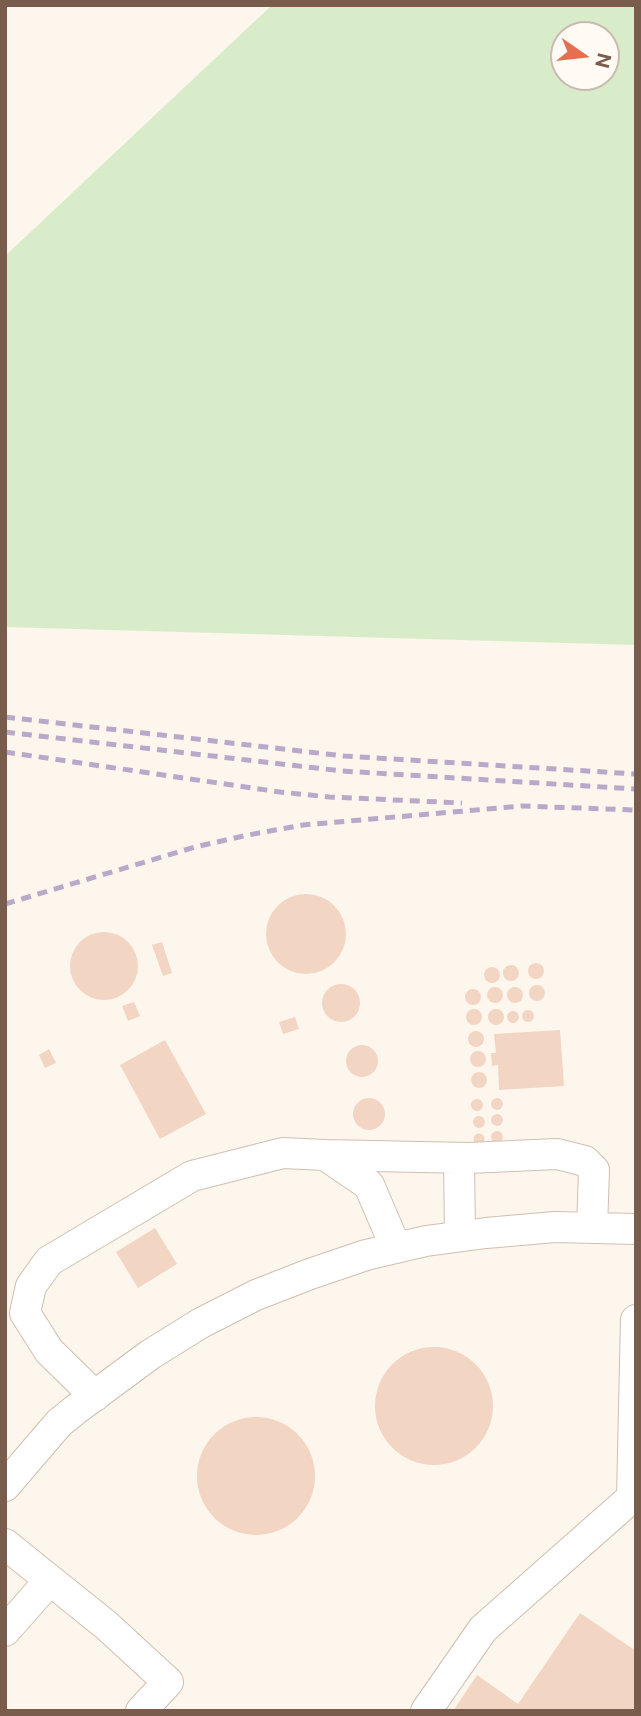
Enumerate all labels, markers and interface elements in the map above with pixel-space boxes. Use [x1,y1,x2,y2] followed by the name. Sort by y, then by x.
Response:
[550,21,620,91] north arrow
[591,51,616,70] text: N

